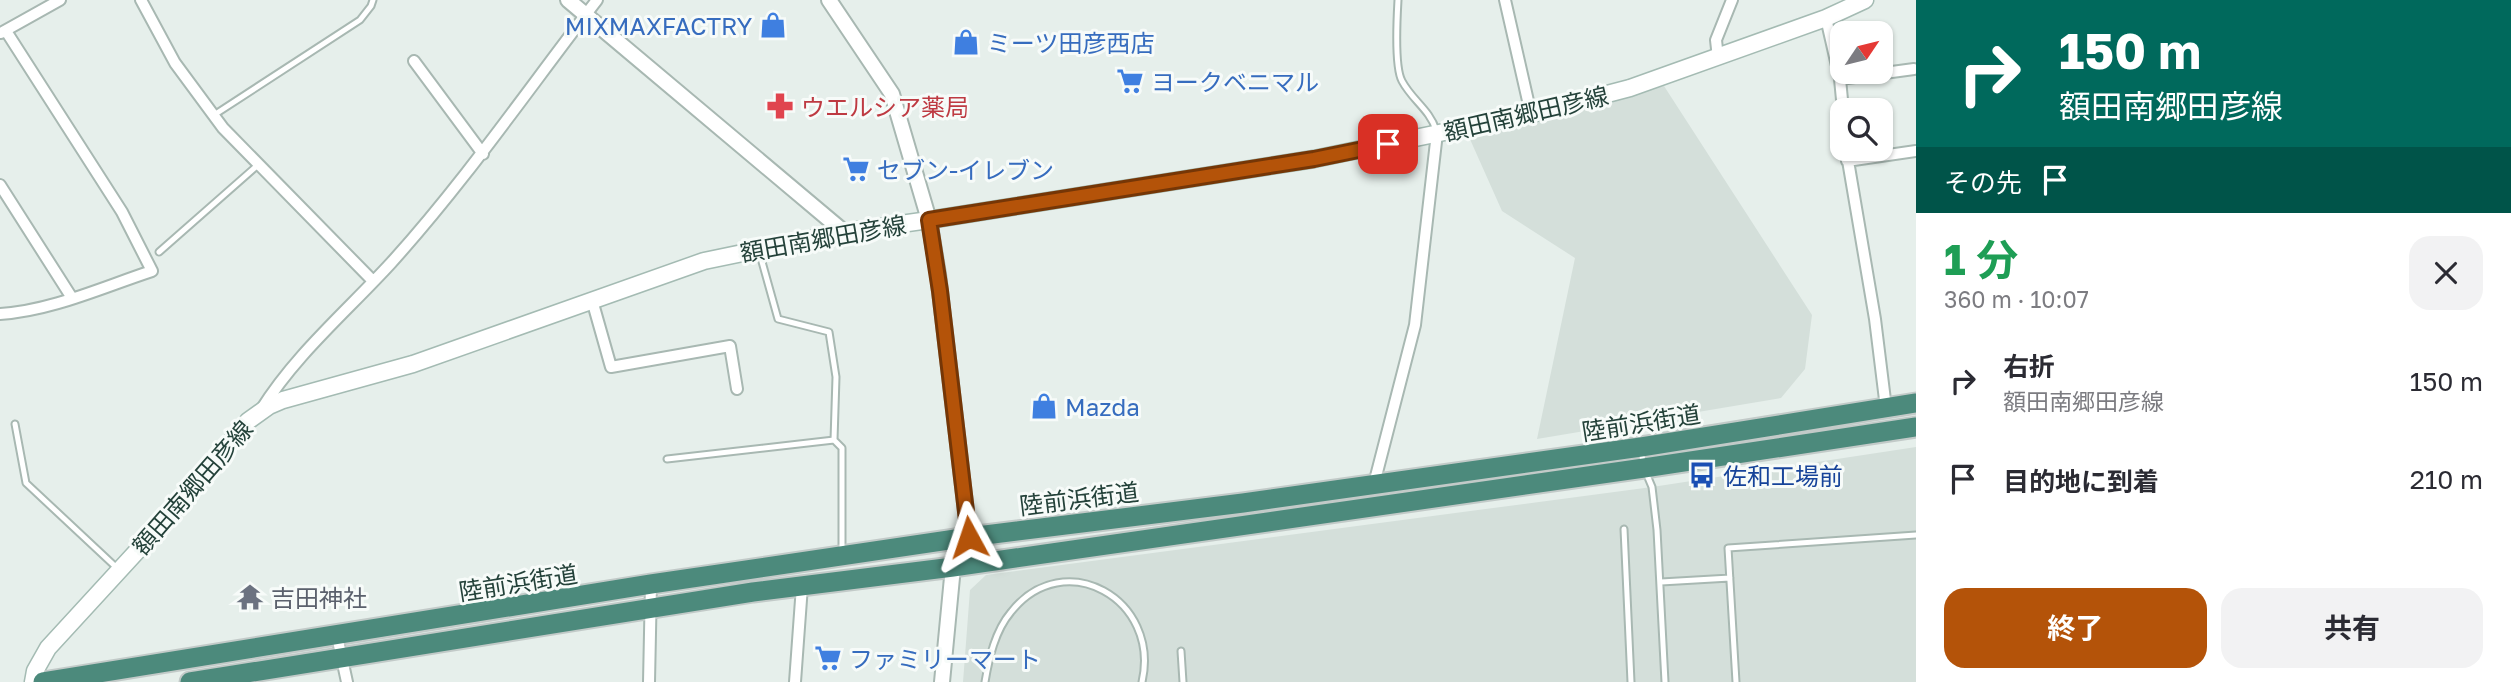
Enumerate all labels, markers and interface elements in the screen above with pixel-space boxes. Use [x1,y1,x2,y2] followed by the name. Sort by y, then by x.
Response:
[758,10,788,40] shop icon: MIXMAXFACTRY
[565,11,753,40] place label: MIXMAXFACTRY
[1830,21,1894,84] north arrow
[1830,21,1893,161] map controls
[2059,21,2201,80] text: 150 m
[951,27,981,57] shop icon: ミーツ田彦西店
[987,28,1155,57] place label: ミーツ田彦西店
[1944,28,2035,119] icon: right
[1115,66,1145,96] supermarket icon: ヨークベニマル
[1151,67,1319,96] place label: ヨークベニマル
[1441,80,1611,146] street label: 額田南郷田彦線
[2059,87,2283,125] text: 額田南郷田彦線
[765,91,795,121] pharmacy icon: ウエルシア薬局
[801,92,969,121] place label: ウエルシア薬局
[1830,98,1893,161] button: search
[1358,114,1418,174] pin
[1369,125,1407,163] icon: arrive
[841,154,871,184] supermarket icon: セブン-イレブン
[877,155,1054,184] place label: セブン-イレブン
[2036,161,2074,199] icon: arrive
[1944,167,2022,198] text: その先
[738,209,908,267] street label: 額田南郷田彦線
[1944,234,2018,284] text: 1 分
[2409,236,2483,310] button: close
[1944,285,2089,313] text: 360 m · 10:07
[2003,351,2055,382] text: 右折
[1944,362,1982,400] icon: right
[2410,366,2483,397] text: 150 m
[2003,387,2164,415] text: 額田南郷田彦線
[1029,391,1059,421] shop icon: Mazda
[1065,392,1140,421] place label: Mazda
[1579,398,1703,446] street label: 陸前浜街道
[126,414,258,560] street label: 額田南郷田彦線
[1687,460,1717,490] bus stop icon: 佐和工場前
[1944,460,1982,498] icon: arrive
[1723,461,1843,490] place label: 佐和工場前
[2410,464,2483,495] text: 210 m
[2003,466,2159,497] text: 目的地に到着
[1018,476,1140,520] street label: 陸前浜街道
[932,500,1006,574] position arrow
[456,558,580,606] street label: 陸前浜街道
[235,582,265,612] temple icon: 吉田神社
[271,583,367,612] place label: 吉田神社
[1944,588,2207,668] button: 終了
[2221,588,2483,668] button: 共有
[813,643,843,673] supermarket icon: ファミリーマート
[849,644,1041,673] place label: ファミリーマート

